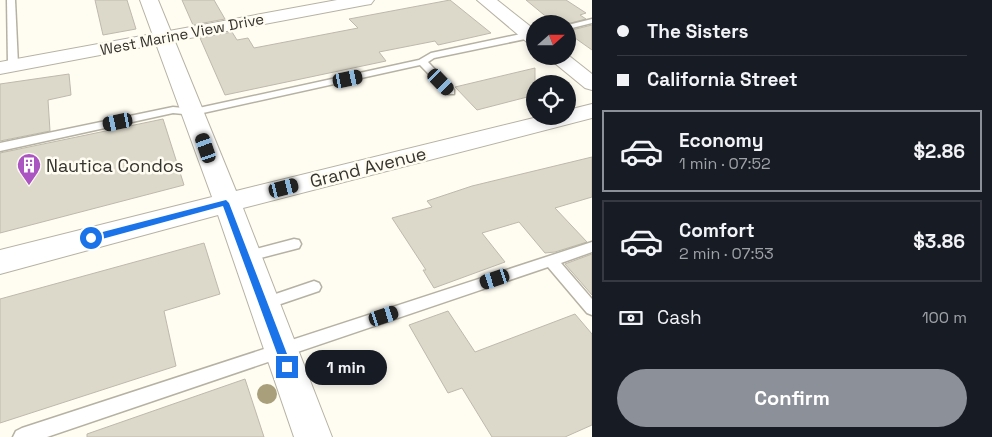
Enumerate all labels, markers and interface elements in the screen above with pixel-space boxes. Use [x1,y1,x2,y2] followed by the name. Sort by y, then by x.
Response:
[98,9,266,59] street label: West Marine View Drive
[526,15,576,65] north arrow
[526,15,576,125] map controls
[647,19,749,44] text: The Sisters
[425,66,456,98] car
[647,67,798,92] text: California Street
[331,69,364,89] car
[526,75,576,125] button: locate
[101,112,134,132] car
[679,128,763,153] text: Economy
[619,129,664,174] icon: car
[194,131,217,165] car
[913,139,965,164] text: $2.86
[307,141,429,193] street label: Grand Avenue
[16,152,42,186] building icon: Nautica Condos
[679,153,771,174] text: 1 min · 07:52
[46,154,183,177] place label: Nautica Condos
[267,177,300,199] car
[679,218,755,243] text: Comfort
[619,219,664,264] icon: car
[80,227,102,249] route start
[913,229,965,254] text: $3.86
[679,243,774,264] text: 2 min · 07:53
[478,267,511,291] car
[367,304,400,328] car
[617,304,645,332] icon: cash
[657,305,702,330] text: Cash
[922,307,967,328] text: 100 m
[304,350,387,384] callout: 1 min
[276,356,298,378] route end
[326,357,366,378] text: 1 min
[617,369,967,427] button: Confirm

